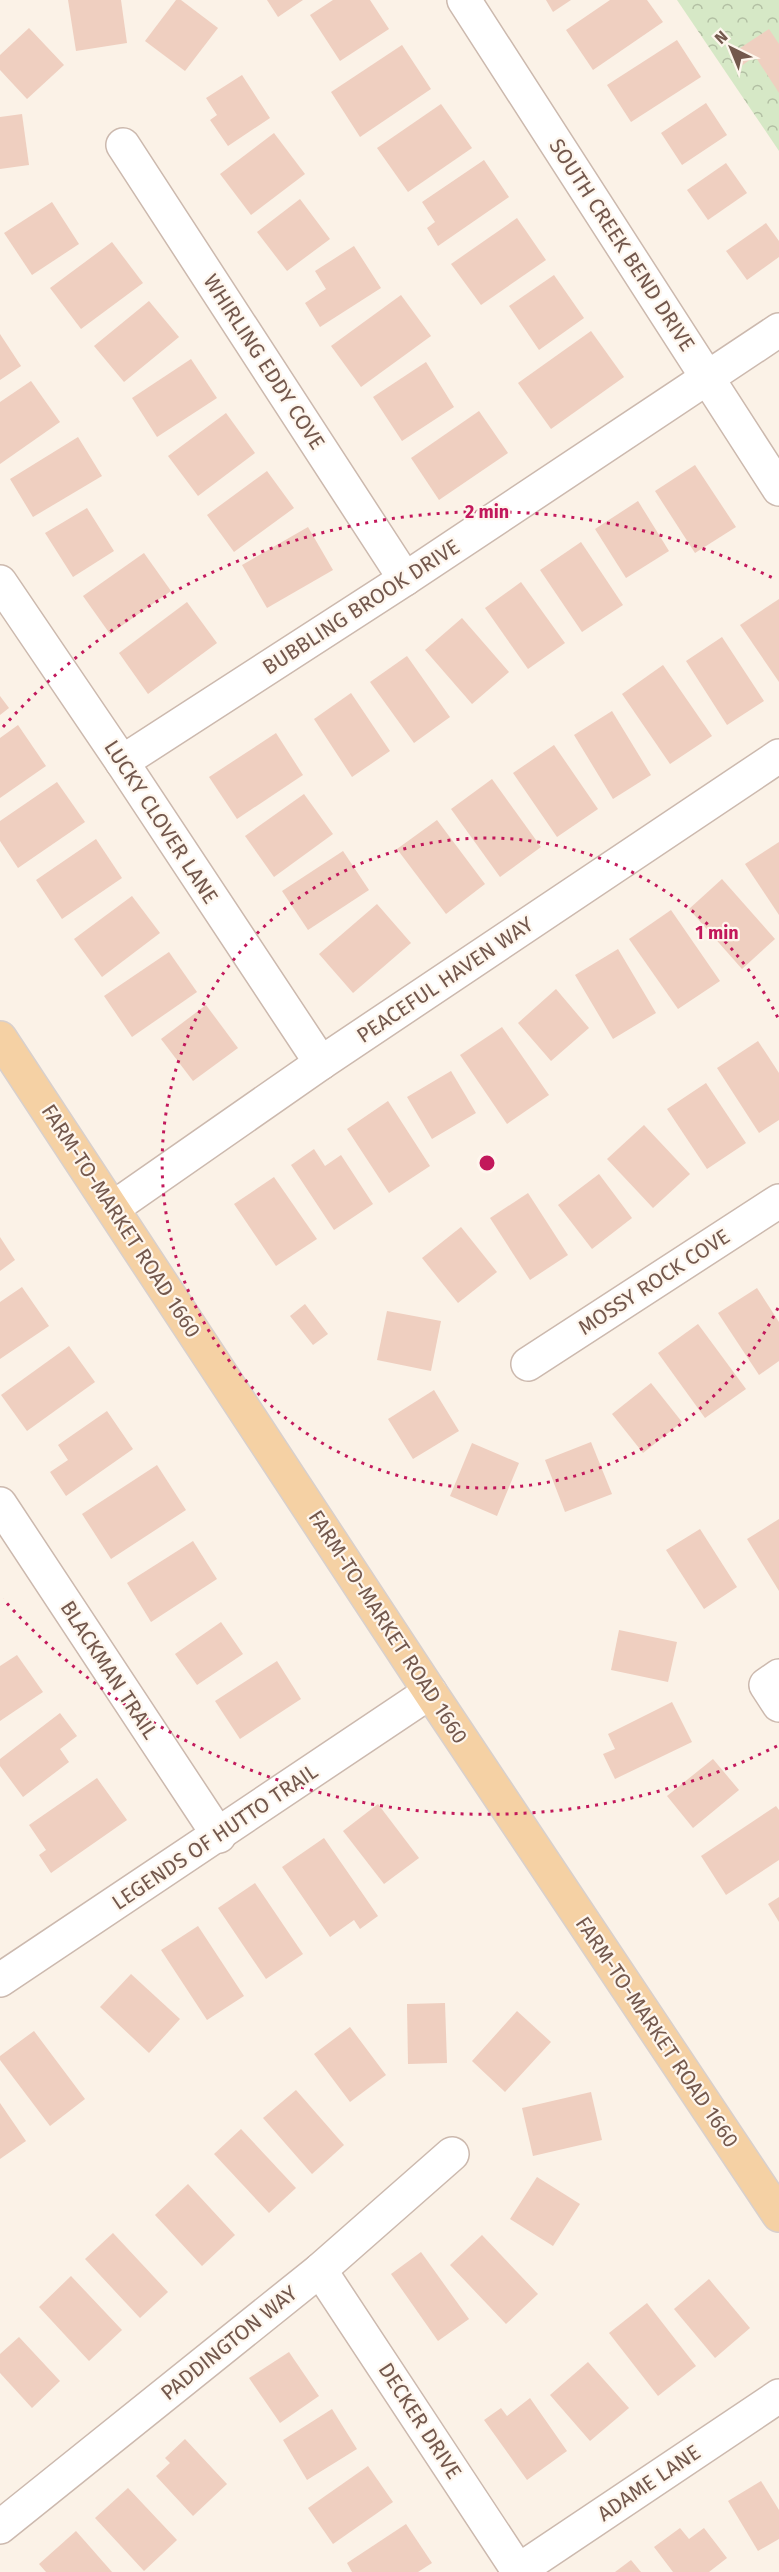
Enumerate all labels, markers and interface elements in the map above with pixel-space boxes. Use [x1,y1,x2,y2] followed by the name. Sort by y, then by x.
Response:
[701,18,761,78] north arrow
[711,27,731,48] text: N
[543,134,701,356] street label: SOUTH CREEK BEND DRIVE
[198,269,330,455] street label: WHIRLING EDDY COVE
[465,501,509,523] text: 2 min
[258,534,464,680] street label: BUBBLING BROOK DRIVE
[98,735,224,909] street label: LUCKY CLOVER LANE
[352,911,539,1049] street label: PEACEFUL HAVEN WAY
[695,922,739,944] text: 1 min
[36,1099,206,1343] street label: FARM-TO-MARKET ROAD 1660
[477,1153,497,1173] centre of rings
[573,1223,735,1341] street label: MOSSY ROCK COVE
[303,1505,473,1749] street label: FARM-TO-MARKET ROAD 1660
[55,1596,164,1744] street label: BLACKMAN TRAIL
[107,1758,323,1916] street label: LEGENDS OF HUTTO TRAIL
[570,1912,744,2152] street label: FARM-TO-MARKET ROAD 1660
[156,2280,303,2406] street label: PADDINGTON WAY
[373,2358,467,2484] street label: DECKER DRIVE
[593,2439,705,2527] street label: ADAME LANE

